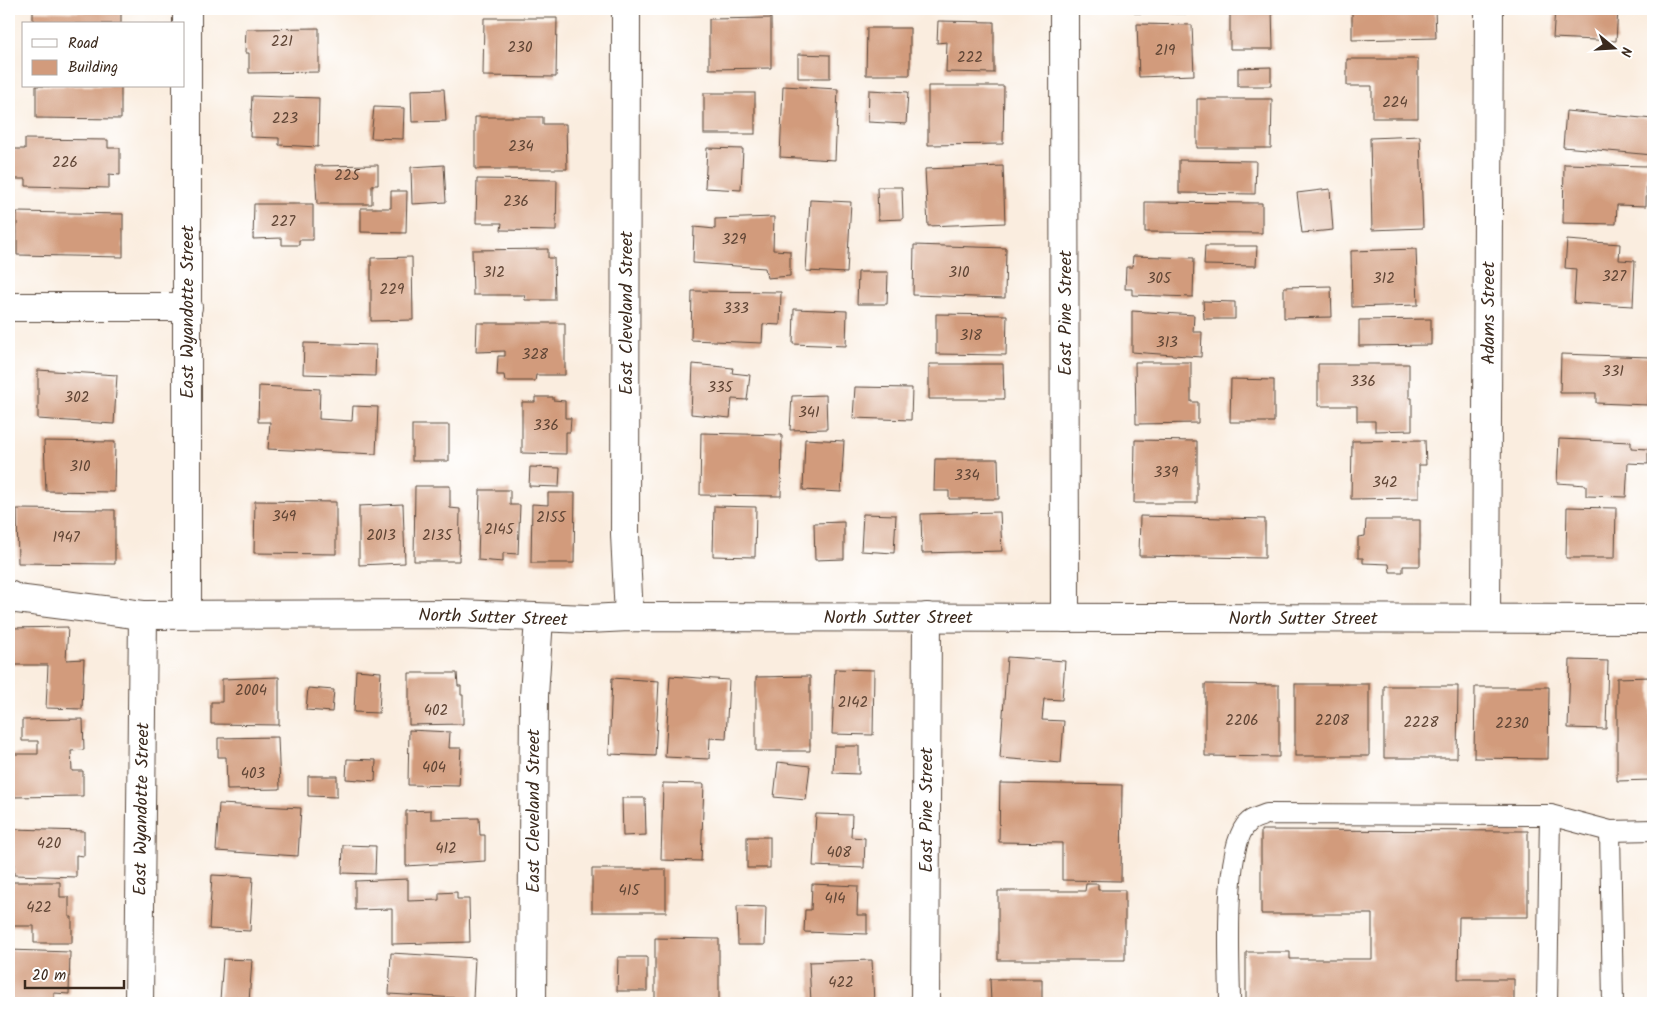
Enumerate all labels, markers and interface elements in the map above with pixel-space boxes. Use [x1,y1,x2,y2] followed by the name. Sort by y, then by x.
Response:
[22,22,185,88] legend
[1590,22,1640,72] north arrow
[271,30,293,54] house number: 221
[68,32,99,56] text: Road
[508,36,533,60] house number: 230
[1155,39,1176,63] house number: 219
[1614,44,1637,59] text: N
[957,46,983,70] house number: 222
[68,56,118,80] text: Building
[1382,91,1408,115] house number: 224
[272,107,298,131] house number: 223
[508,135,534,159] house number: 234
[52,151,78,175] house number: 226
[334,164,361,188] house number: 225
[503,190,529,214] house number: 236
[271,210,296,234] house number: 227
[174,224,203,399] street label: East Wyandotte Street
[722,228,747,252] house number: 329
[613,230,642,395] street label: East Cleveland Street
[1052,249,1081,376] street label: East Pine Street
[1475,260,1504,365] street label: Adams Street
[483,261,505,285] house number: 312
[949,261,970,285] house number: 310
[1602,265,1627,289] house number: 327
[1147,267,1172,291] house number: 305
[1373,267,1395,291] house number: 312
[380,278,405,302] house number: 229
[723,297,749,321] house number: 333
[960,324,983,348] house number: 318
[1156,331,1178,355] house number: 313
[522,343,549,367] house number: 328
[1602,360,1624,384] house number: 331
[1350,370,1376,394] house number: 336
[707,376,734,400] house number: 335
[65,386,89,410] house number: 302
[798,401,820,425] house number: 341
[533,414,559,438] house number: 336
[70,455,91,479] house number: 310
[1154,461,1179,485] house number: 339
[954,464,980,488] house number: 334
[1372,471,1398,495] house number: 342
[272,505,297,529] house number: 349
[536,506,567,530] house number: 2155
[484,518,515,542] house number: 2145
[366,524,396,548] house number: 2013
[422,524,453,548] house number: 2135
[52,526,81,550] house number: 1947
[418,601,569,636] street label: North Sutter Street
[823,604,974,633] street label: North Sutter Street
[1228,605,1379,634] street label: North Sutter Street
[235,679,267,703] house number: 2004
[838,691,868,715] house number: 2142
[424,699,448,723] house number: 402
[1225,709,1259,733] house number: 2206
[1315,709,1350,733] house number: 2208
[1403,711,1440,735] house number: 2228
[1495,712,1529,736] house number: 2230
[126,721,159,896] street label: East Wyandotte Street
[520,728,549,893] street label: East Cleveland Street
[913,746,942,873] street label: East Pine Street
[422,756,446,780] house number: 404
[241,762,266,786] house number: 403
[37,832,62,856] house number: 420
[435,837,457,861] house number: 412
[827,841,852,865] house number: 408
[618,879,640,903] house number: 415
[824,887,846,911] house number: 414
[26,896,52,920] house number: 422
[25,957,124,989] scale bar
[32,964,66,988] text: 20 m
[828,971,854,995] house number: 422

